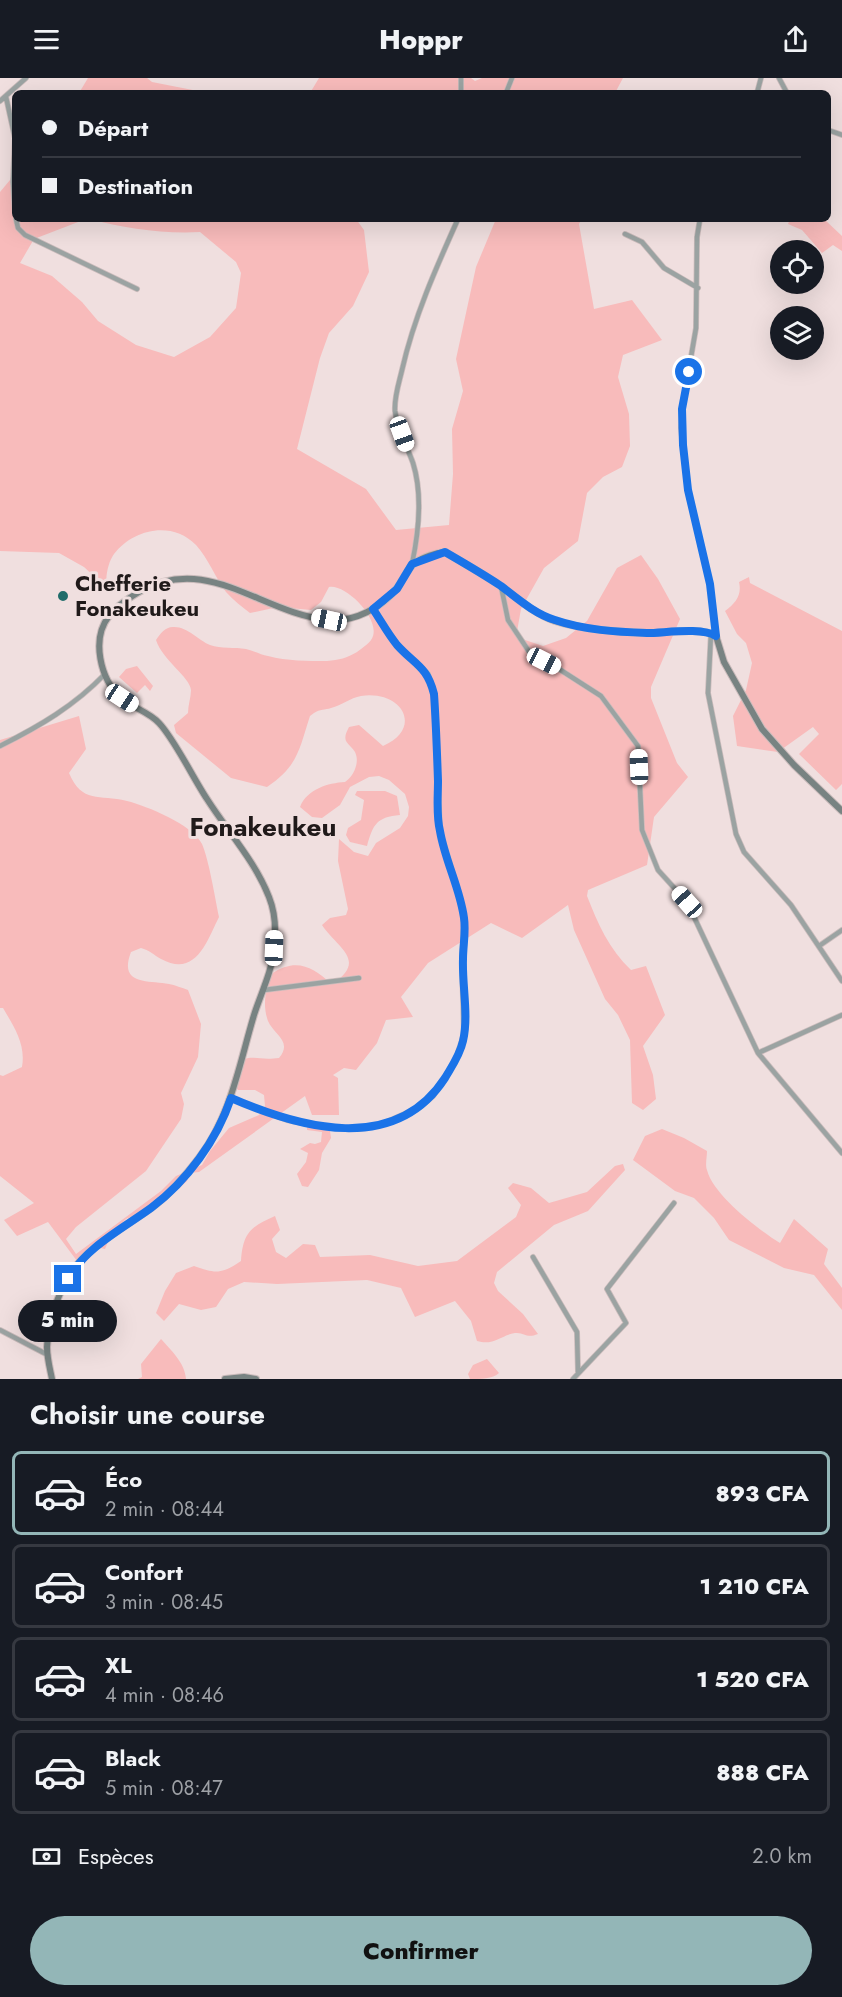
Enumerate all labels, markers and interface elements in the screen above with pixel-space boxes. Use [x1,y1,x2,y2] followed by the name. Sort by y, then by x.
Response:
[379,20,463,59] text: Hoppr
[30,23,63,56] icon: menu
[779,23,812,56] icon: share
[78,112,148,144] text: Départ
[78,170,193,202] text: Destination
[770,240,824,360] map controls
[770,240,824,294] button: locate
[770,306,824,360] button: layers
[675,358,702,385] route start
[387,414,417,454] car
[75,567,199,624] place label: Chefferie Fonakeukeu
[56,589,70,603] marker: Chefferie Fonakeukeu
[310,607,348,633] car
[524,645,564,677] car
[102,681,142,715] car
[629,749,649,785] car
[190,808,336,846] district label: Fonakeukeu
[668,883,706,921] car
[264,930,284,966] car
[54,1265,81,1292] route end
[19,1300,118,1342] callout: 5 min
[41,1306,94,1335] text: 5 min
[30,1395,265,1434] text: Choisir une course
[105,1463,142,1495] text: Éco
[33,1466,87,1520] icon: car
[715,1477,809,1509] text: 893 CFA
[105,1495,224,1524] text: 2 min · 08:44
[105,1556,183,1588] text: Confort
[33,1559,87,1613] icon: car
[699,1570,809,1602] text: 1 210 CFA
[105,1588,223,1617] text: 3 min · 08:45
[105,1649,132,1681] text: XL
[33,1652,87,1706] icon: car
[696,1663,809,1695] text: 1 520 CFA
[105,1681,224,1710] text: 4 min · 08:46
[105,1742,161,1774] text: Black
[33,1745,87,1799] icon: car
[716,1756,809,1788] text: 888 CFA
[105,1774,223,1803] text: 5 min · 08:47
[30,1840,63,1873] icon: cash
[78,1840,154,1872] text: Espèces
[752,1842,812,1871] text: 2.0 km
[30,1916,812,1985] button: Confirmer

